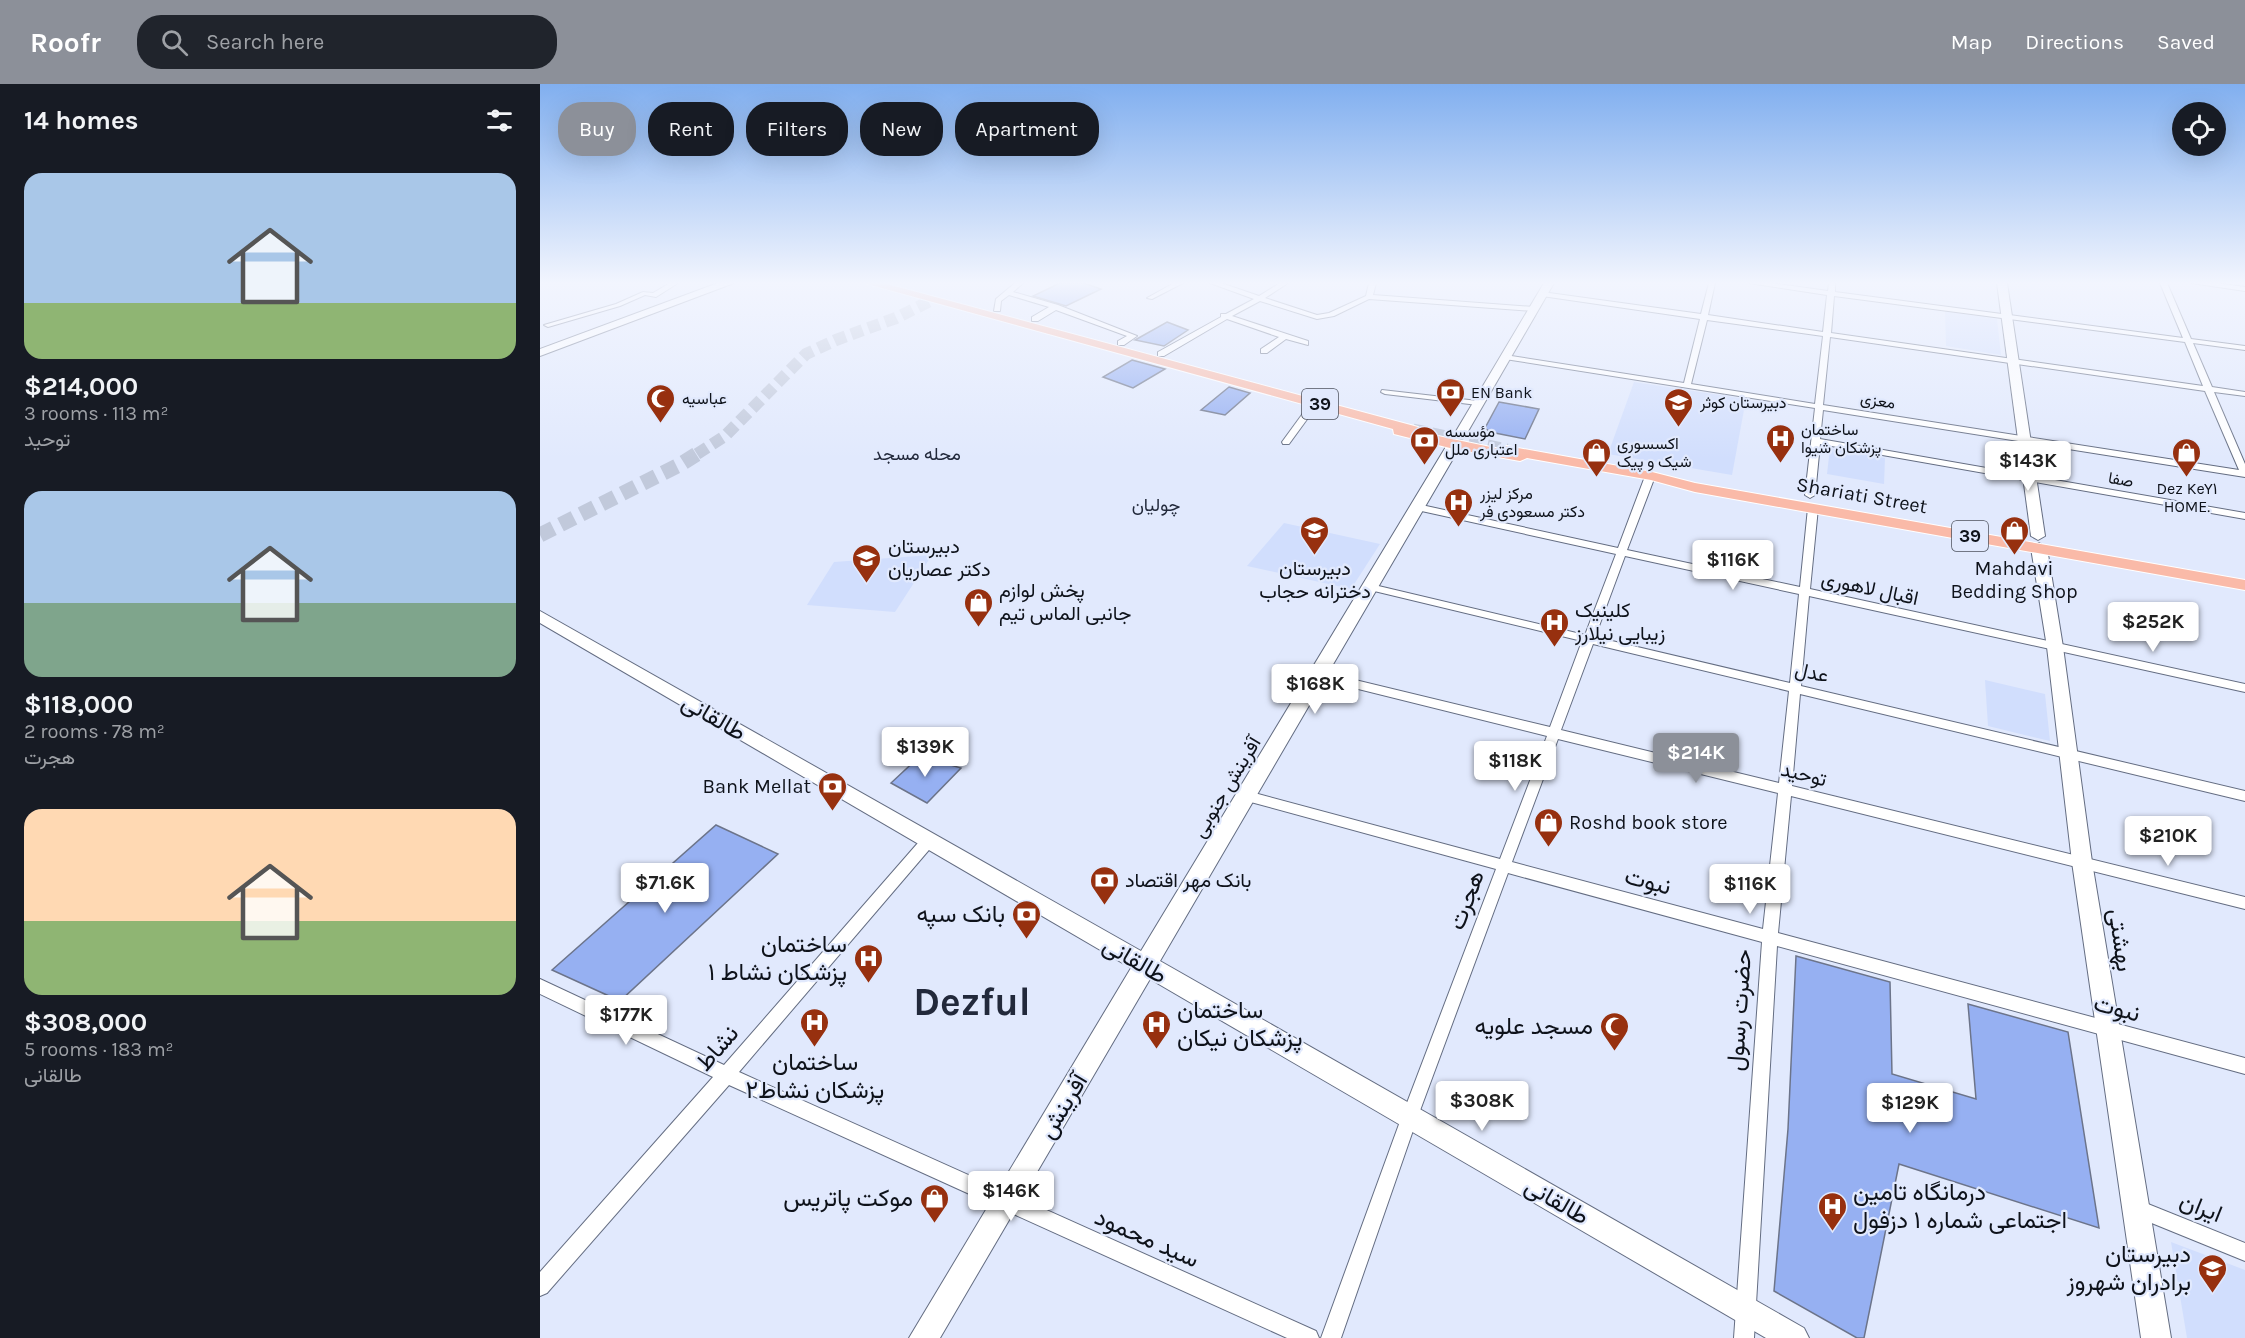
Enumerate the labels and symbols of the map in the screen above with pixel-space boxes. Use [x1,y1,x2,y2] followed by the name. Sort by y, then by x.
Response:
[1434,376,1466,418] bank icon: EN Bank
[645,382,677,424] mosque icon: عباسیه
[1471,383,1532,402] place label: EN Bank
[1663,386,1695,428] school or university icon: دبیرستان کوثر
[1859,388,1897,414] street label: معزی
[682,389,727,408] place label: عباسیه
[1302,389,1338,419] road number: 39
[1699,393,1787,413] place label: دبیرستان کوثر
[1801,420,1881,459] place label: ساختمان پزشکان شیوا
[1445,422,1517,460] place label: مؤسسه اعتباری ملل
[1764,422,1796,464] hospital icon: ساختمان پزشکان شیوا
[1408,424,1440,466] bank icon: مؤسسه اعتباری ملل
[1617,434,1692,473] place label: اکسسوری شیک و پیک
[1580,436,1612,478] shop icon: اکسسوری شیک و پیک
[2171,436,2203,478] shop icon: Dez KeY۱ HOME.
[1986,441,2070,492] pin: $143K
[873,443,961,465] district label: محله مسجد
[2107,468,2135,491] street label: صفا
[1795,473,1930,518] street label: Shariati Street
[2157,479,2217,516] place label: Dez KeY۱ HOME.
[1479,484,1585,522] place label: مرکز لیزر دکتر مسعودی فر
[1443,486,1475,528] hospital icon: مرکز لیزر دکتر مسعودی فر
[1132,494,1180,517] district label: چولیان
[1299,514,1331,556] school or university icon: دبیرستان دخترانه حجاب
[1998,514,2030,556] shop icon: Mahdavi Bedding Shop
[1952,521,1988,551] road number: 39
[888,535,991,582] place label: دبیرستان دکتر عصاریان
[1691,540,1775,591] pin: $116K
[851,542,883,584] school or university icon: دبیرستان دکتر عصاریان
[1259,557,1371,604] place label: دبیرستان دخترانه حجاب
[1950,557,2078,603] place label: Mahdavi Bedding Shop
[1819,567,1921,611] street label: اقبال لاهوری
[999,579,1131,626] place label: پخش لوازم جانبی الماس تیم
[962,586,994,628] shop icon: پخش لوازم جانبی الماس تیم
[1574,599,1665,646] place label: کلینیک زیبایی نیلارز
[2111,602,2195,653] pin: $252K
[1538,606,1570,648] hospital icon: کلینیک زیبایی نیلارز
[1793,657,1831,688] street label: عدل
[1273,664,1357,715] pin: $168K
[677,688,751,746] street label: طالقانی
[883,727,967,778] pin: $139K
[1187,731,1267,842] street label: آفرینش جنوبی
[1654,733,1738,784] pin: $214K
[1473,741,1557,792] pin: $118K
[1778,758,1829,792] street label: توحید
[816,770,848,812] bank icon: Bank Mellat
[703,775,811,798] place label: Bank Mellat
[1532,806,1564,848] shop icon: Roshd book store
[1569,811,1728,834] place label: Roshd book store
[2126,816,2210,867] pin: $210K
[1622,861,1674,902] street label: نبوت
[616,863,714,914] pin: $71.6K
[1088,864,1120,906] bank icon: بانک مهر اقتصاد
[1708,864,1792,915] pin: $116K
[1442,866,1491,934] street label: هجرت
[1125,869,1251,893] place label: بانک مهر اقتصاد
[1010,898,1042,940] bank icon: بانک سپه
[916,900,1005,930] place label: بانک سپه
[2102,907,2139,974] street label: بهشتی
[708,930,847,988] place label: ساختمان پزشکان نشاط ۱
[1098,931,1172,989] street label: طالقانی
[852,942,884,984] hospital icon: ساختمان پزشکان نشاط ۱
[1721,948,1758,1072] street label: حضرت رسول
[913,979,1031,1025] district label: Dezful
[2091,988,2143,1029] street label: نبوت
[584,995,668,1046] pin: $177K
[1177,996,1302,1054] place label: ساختمان پزشکان نیکان
[799,1006,831,1048] hospital icon: ساختمان پزشکان نشاط۲
[1140,1008,1172,1050] hospital icon: ساختمان پزشکان نیکان
[1598,1010,1630,1052] mosque icon: مسجد علویه
[1474,1012,1593,1041] place label: مسجد علویه
[690,1020,744,1076] street label: نشاط
[746,1048,884,1106] place label: ساختمان پزشکان نشاط۲
[1033,1066,1095,1144] street label: آفرینش
[1440,1081,1524,1132] pin: $308K
[1868,1083,1952,1134] pin: $129K
[969,1171,1053,1222] pin: $146K
[1520,1172,1594,1230] street label: طالقانی
[1853,1178,2067,1235] place label: درمانگاه تامین اجتماعی شماره ۱ دزفول
[918,1182,950,1224] shop icon: موکت پاتریس
[783,1184,913,1214] place label: موکت پاتریس
[2175,1186,2226,1229] street label: ایران
[1816,1190,1848,1232] hospital icon: درمانگاه تامین اجتماعی شماره ۱ دزفول
[1090,1203,1203,1274] street label: سید محمود
[2065,1240,2191,1297] place label: دبیرستان برادران شهروز
[2196,1252,2228,1294] school or university icon: دبیرستان برادران شهروز

